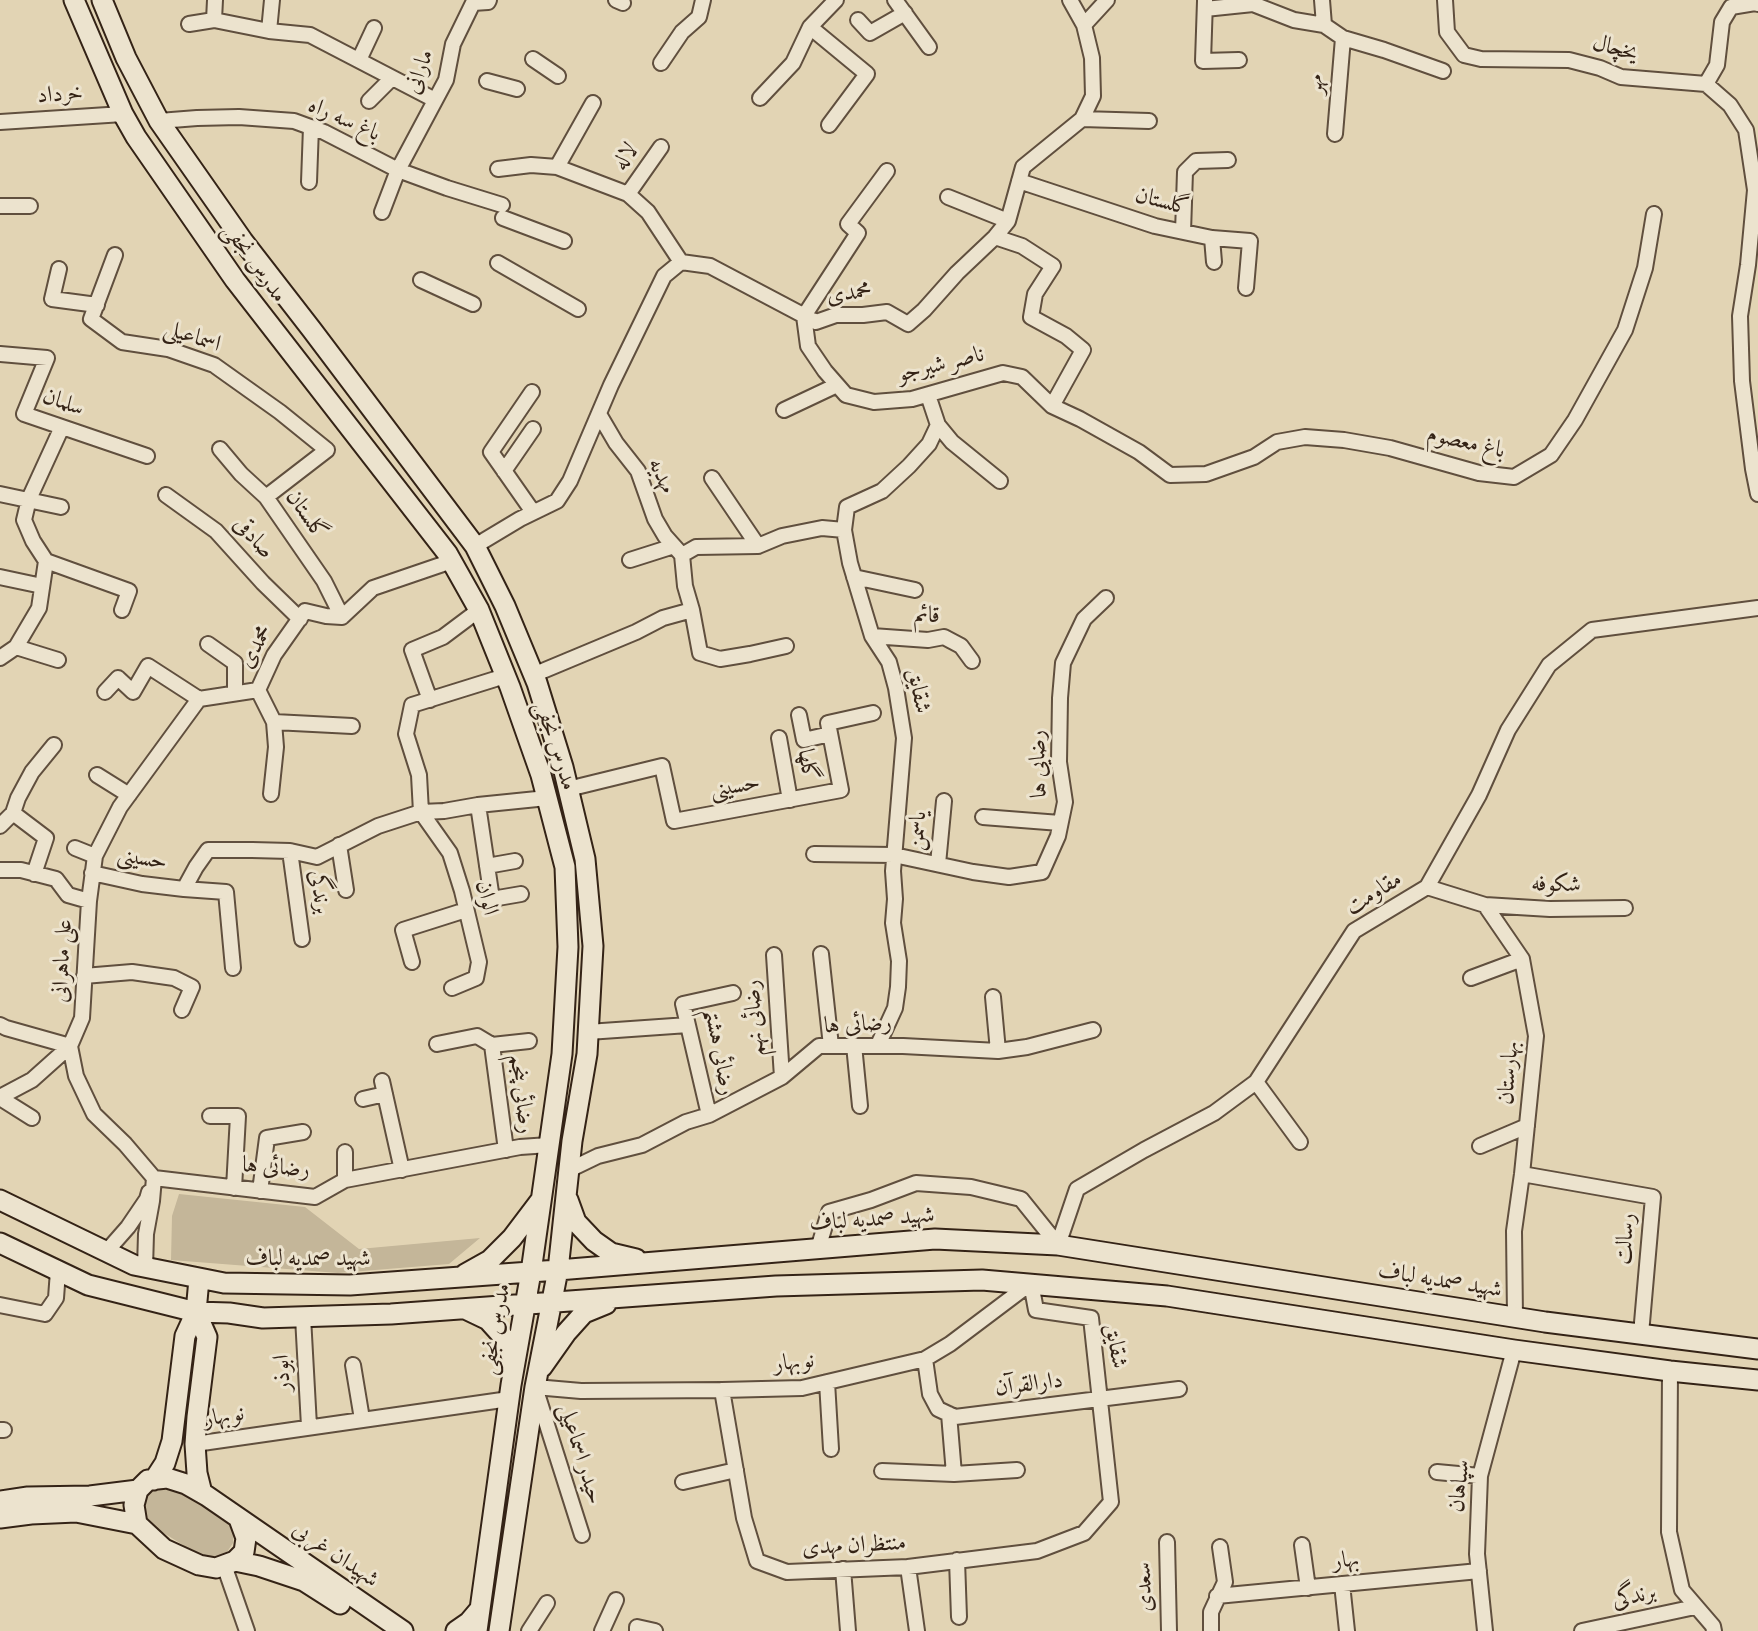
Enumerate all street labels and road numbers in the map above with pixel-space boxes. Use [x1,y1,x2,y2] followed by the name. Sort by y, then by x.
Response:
[1589,30,1641,68] street label: یخچال
[399,46,441,98] street label: مارانی
[1301,73,1331,95] street label: مهر
[36,80,84,110] street label: خرداد
[304,92,384,148] street label: باغ سه راه
[607,138,645,176] street label: لاله
[1132,182,1192,222] street label: گلستان
[216,218,292,308] street label: مدرس نجفی
[825,277,873,311] street label: محمدی
[160,315,224,359] street label: اسماعیلی
[895,341,987,389] street label: ناصر شیرجو
[38,383,88,423] street label: سلمان
[1424,421,1508,465] street label: باغ معصوم
[641,454,681,498] street label: مهدیه
[279,485,333,545] street label: گلستان
[227,511,279,565] street label: صادقی
[913,602,941,630] street label: قائم
[233,621,279,673] street label: محمدی
[900,666,936,716] street label: شقایق
[528,698,582,794] street label: مدرس نجفی
[1024,730,1054,798] street label: رضایی ها
[791,747,823,783] street label: گلها
[708,769,762,805] street label: حسینی
[903,810,933,852] street label: یاسمن
[115,841,169,877] street label: حسینی
[1341,866,1407,922] street label: مقاومت
[302,868,336,916] street label: برندگی
[1531,871,1581,899] street label: شکوفه
[468,878,504,918] street label: الوان
[47,919,79,1003] street label: علی ماهرانی
[739,979,771,1057] street label: رضائی نهم
[697,1006,741,1098] street label: رضائی هشتم
[823,1009,893,1041] street label: رضائی ها
[1492,1040,1526,1106] street label: بهارستان
[502,1053,540,1135] street label: رضائی پنجم
[241,1152,311,1184] street label: رضائی ها
[809,1202,935,1238] street label: شهید صمدیه لباف
[1610,1212,1642,1266] street label: رسالت
[245,1245,371,1273] street label: شهید صمدیه لباف
[1376,1258,1504,1304] street label: شهید صمدیه لباف
[474,1281,518,1377] street label: مدرس نجفی
[1097,1321,1133,1371] street label: شقایق
[772,1347,816,1379] street label: نوبهار
[268,1354,298,1392] street label: ابوذر
[993,1367,1065,1403] street label: دارالقرآن
[202,1400,246,1434] street label: نوبهار
[552,1400,608,1508] street label: حیدر اسماعیلی
[1443,1458,1477,1514] street label: سپاهان
[286,1516,384,1594] street label: شهیدان غربی
[801,1529,907,1563] street label: منتظران مهدی
[1331,1546,1361,1576] street label: بهار
[1130,1562,1160,1612] street label: سعدی
[1610,1579,1658,1615] street label: برندگی

